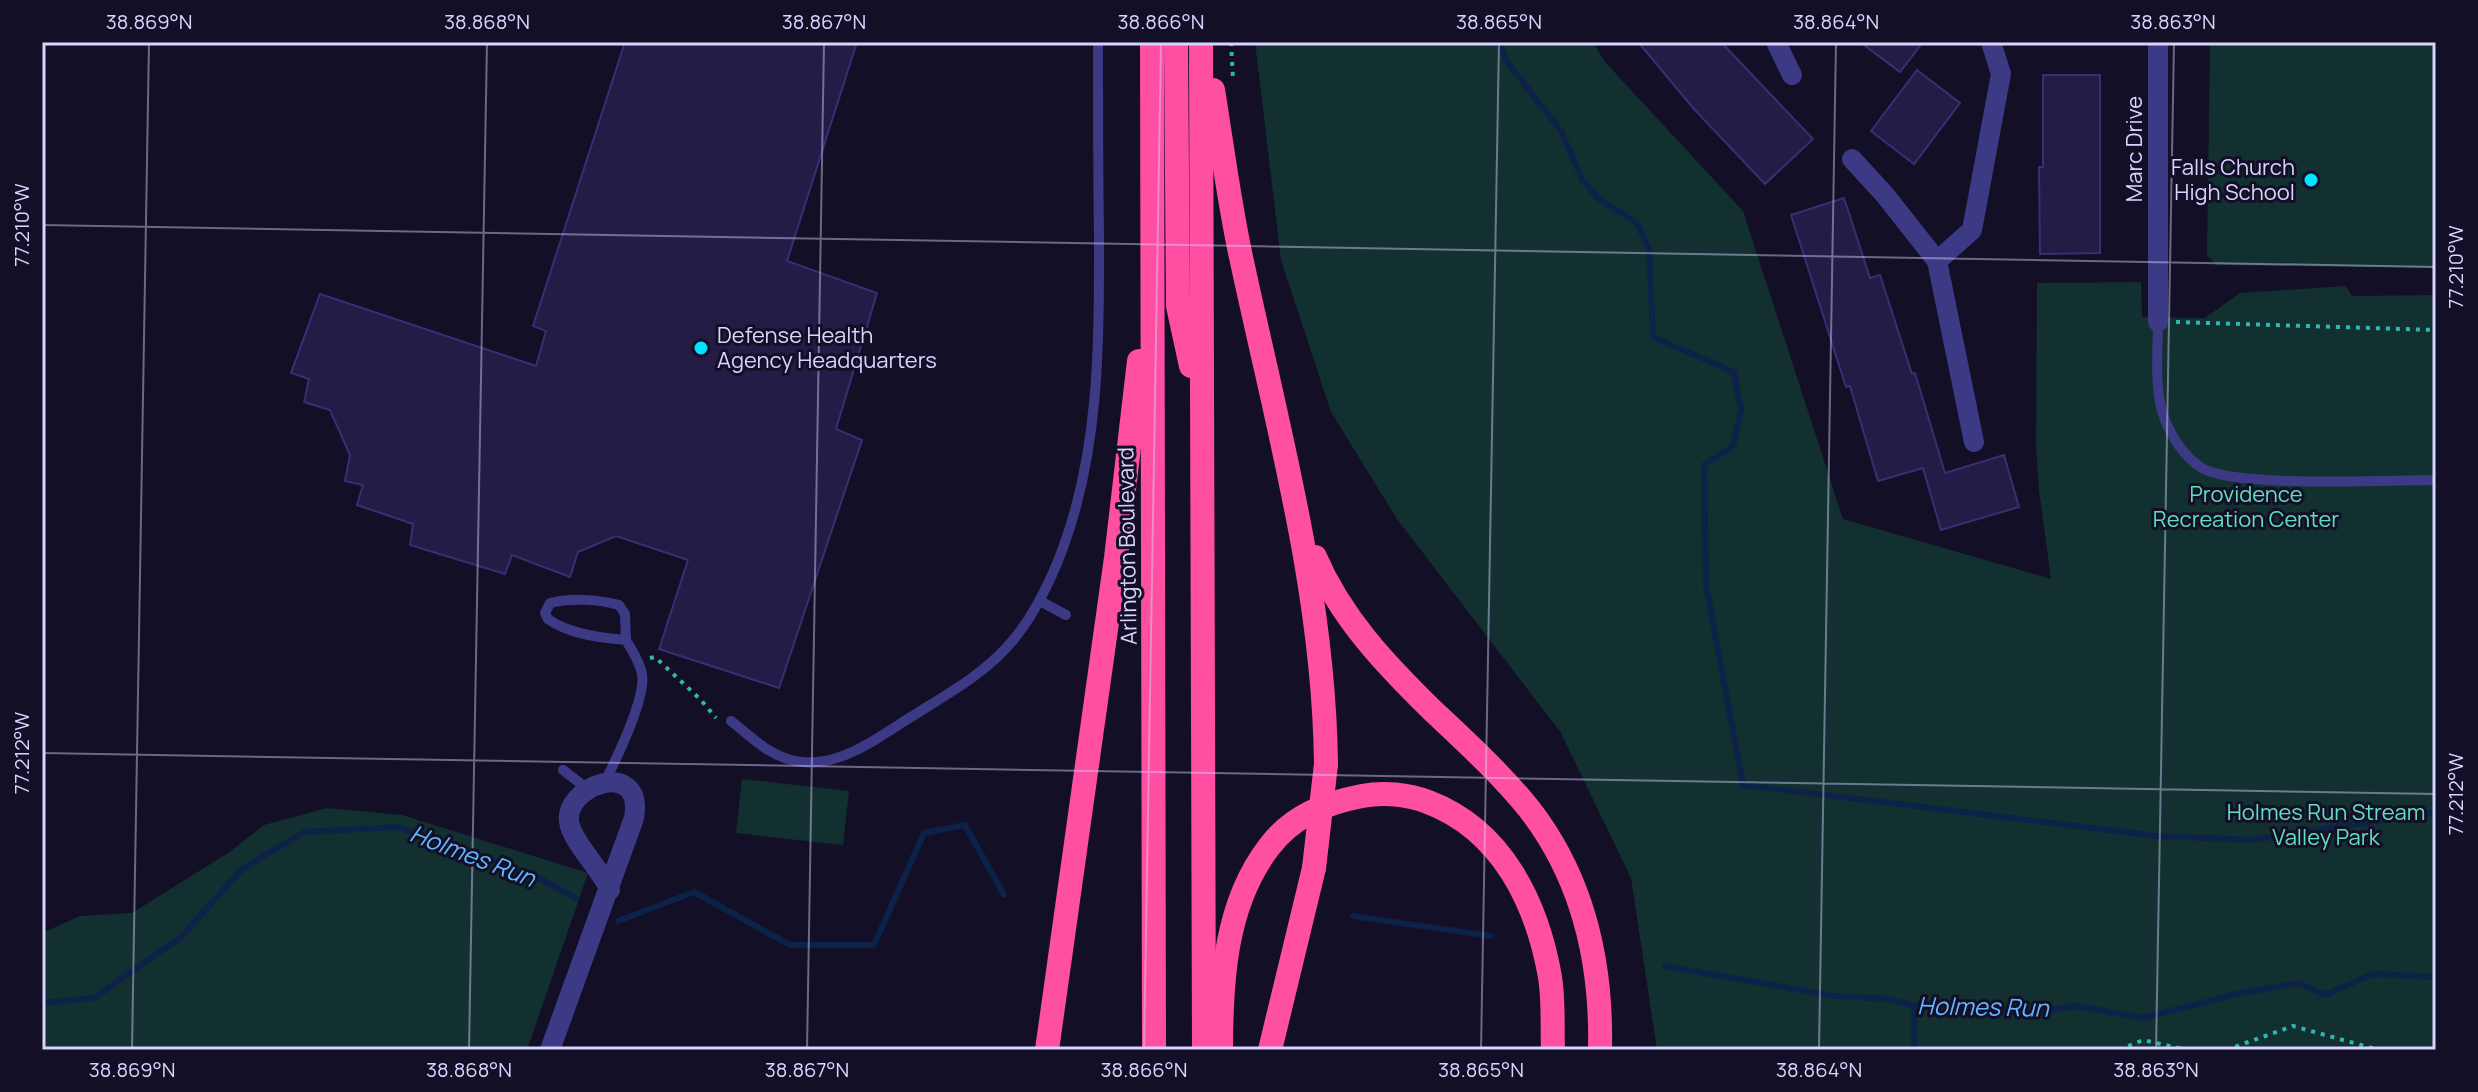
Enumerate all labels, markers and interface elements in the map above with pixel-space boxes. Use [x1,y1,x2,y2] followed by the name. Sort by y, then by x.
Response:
[106,8,192,35] text: 38.869°N
[444,8,530,35] text: 38.868°N
[782,8,866,35] text: 38.867°N
[1118,8,1204,35] text: 38.866°N
[1456,8,1542,35] text: 38.865°N
[1793,8,1879,35] text: 38.864°N
[2130,8,2216,35] text: 38.863°N
[2119,96,2149,202] street label: Marc Drive
[2171,152,2295,207] place label: Falls Church High School
[2302,171,2320,189] marker: Falls Church High School
[8,183,35,267] text: 77.210°W
[2442,225,2469,309] text: 77.210°W
[717,320,937,375] place label: Defense Health Agency Headquarters
[692,339,710,357] marker: Defense Health Agency Headquarters
[1110,447,1144,645] street label: Arlington Boulevard
[2153,479,2339,534] park label: Providence Recreation Center
[8,711,35,794] text: 77.212°W
[2442,752,2469,835] text: 77.212°W
[2227,797,2425,852] park label: Holmes Run Stream Valley Park
[406,816,541,894] water label: Holmes Run
[1917,988,2050,1024] water label: Holmes Run
[89,1056,175,1083] text: 38.869°N
[426,1056,512,1083] text: 38.868°N
[765,1056,849,1083] text: 38.867°N
[1101,1056,1187,1083] text: 38.866°N
[1438,1056,1524,1083] text: 38.865°N
[1776,1056,1862,1083] text: 38.864°N
[2113,1056,2199,1083] text: 38.863°N

